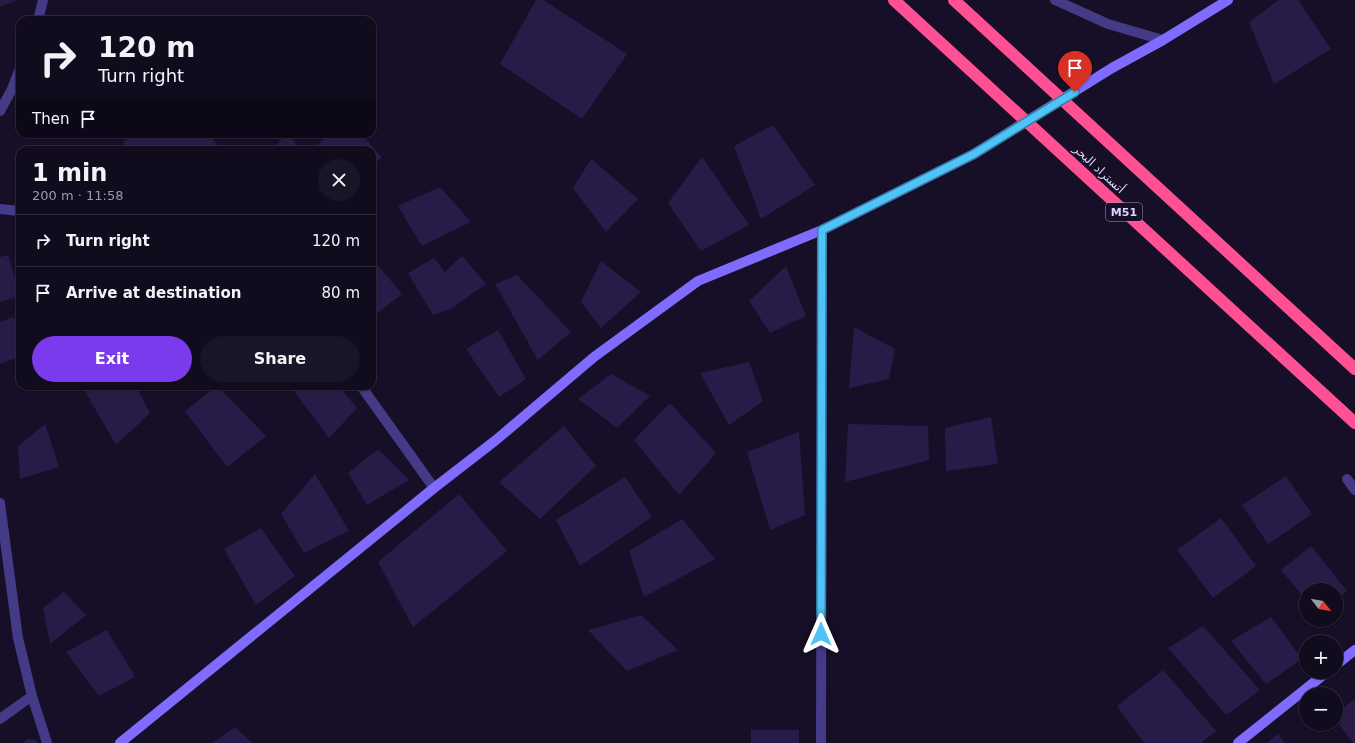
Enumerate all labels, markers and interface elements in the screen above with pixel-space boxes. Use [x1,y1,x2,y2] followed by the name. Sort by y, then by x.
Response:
[98,31,195,64] text: 120 m
[32,32,84,84] icon: right
[1058,51,1092,92] pin
[1064,57,1086,79] icon: arrive
[98,65,184,86] text: Turn right
[77,108,99,130] icon: arrive
[32,110,69,128] text: Then
[1069,140,1128,197] street label: أتستراد البحر
[32,159,107,187] text: 1 min
[318,159,360,201] button: close
[32,188,123,203] text: 200 m · 11:58
[1106,203,1142,221] road number: M51
[32,230,54,252] icon: right
[66,232,150,250] text: Turn right
[312,232,360,250] text: 120 m
[32,282,54,304] icon: arrive
[66,284,241,302] text: Arrive at destination
[322,284,360,302] text: 80 m
[32,336,192,382] button: Exit
[200,336,360,382] button: Share
[1299,583,1343,627] north arrow
[1299,583,1343,731] map controls
[800,613,842,655] position arrow
[1299,635,1343,679] button: +
[1299,687,1343,731] button: −

